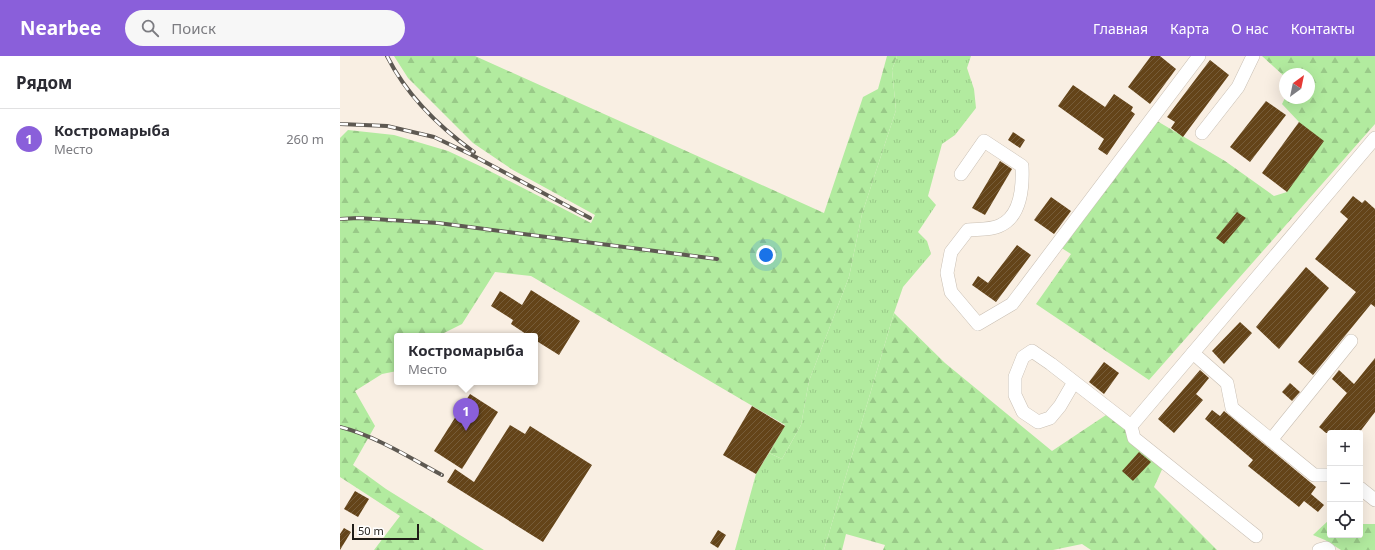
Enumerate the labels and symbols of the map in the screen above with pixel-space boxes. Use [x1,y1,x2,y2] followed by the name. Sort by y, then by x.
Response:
[1279,68,1315,104] north arrow
[756,245,776,265] your location
[453,398,479,431] pin: 1
[352,522,419,541] scale bar

